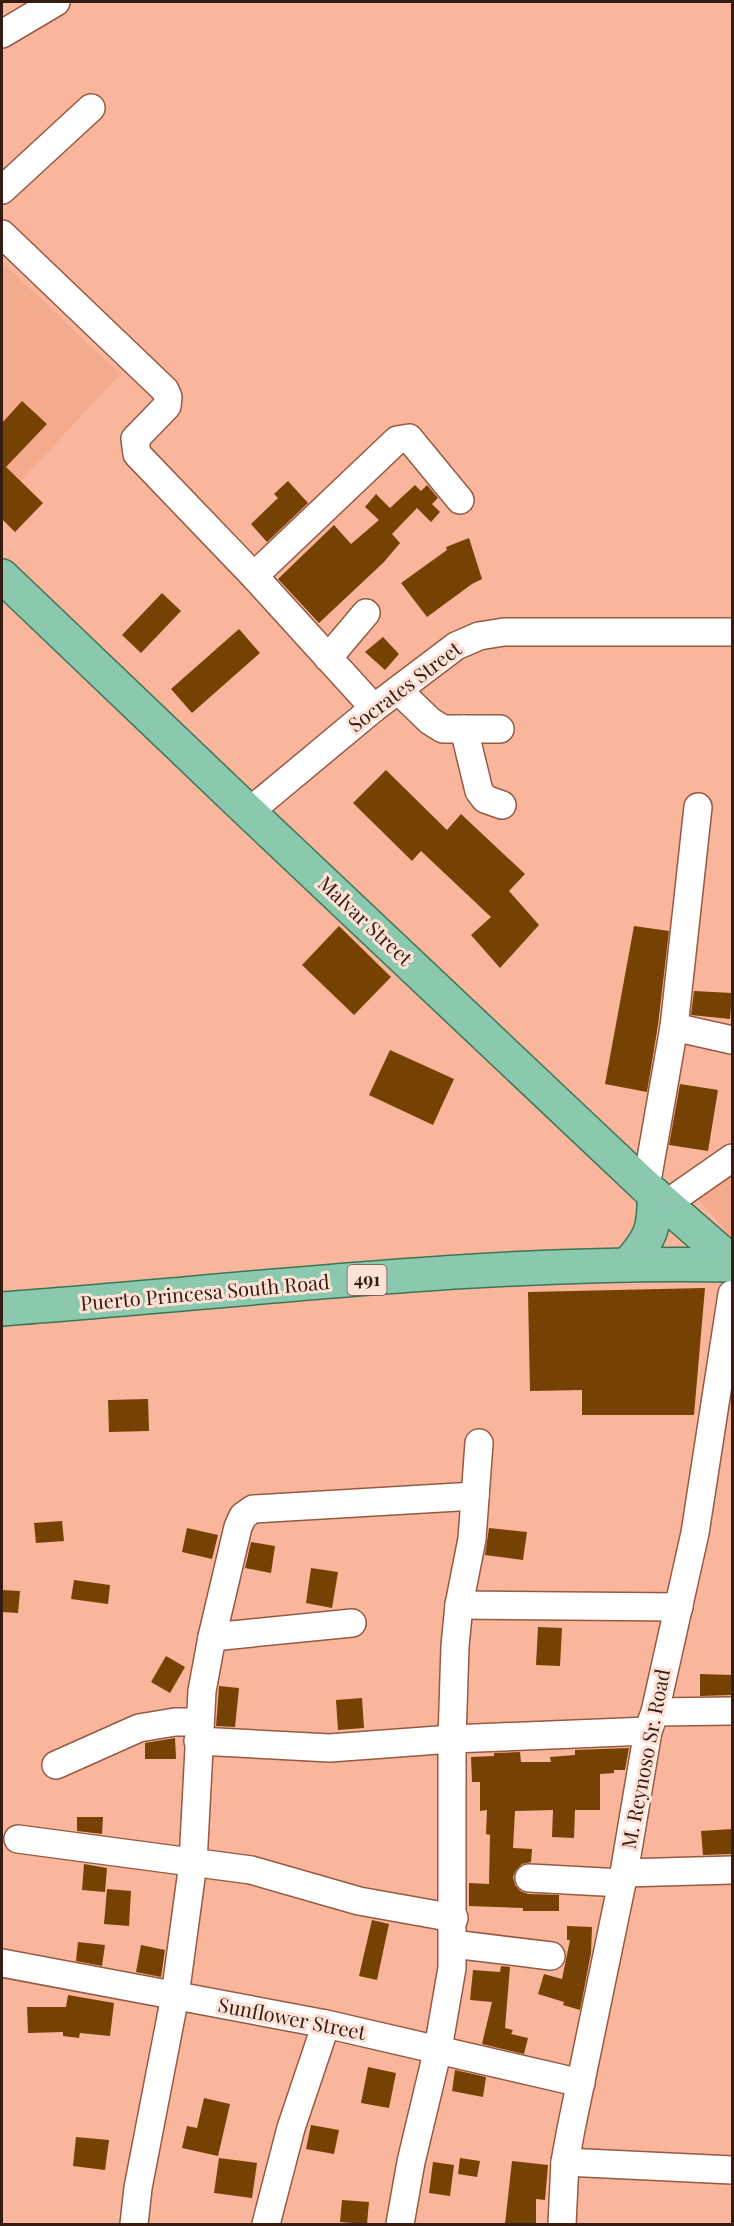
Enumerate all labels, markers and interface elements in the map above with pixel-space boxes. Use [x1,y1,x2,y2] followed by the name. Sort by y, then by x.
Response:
[342,634,467,737] street label: Socrates Street
[313,869,420,971] street label: Malvar Street
[348,1265,386,1295] road number: 491
[79,1267,331,1316] street label: Puerto Princesa South Road
[614,1666,675,1851] street label: M. Reynoso Sr. Road
[216,1990,369,2045] street label: Sunflower Street

